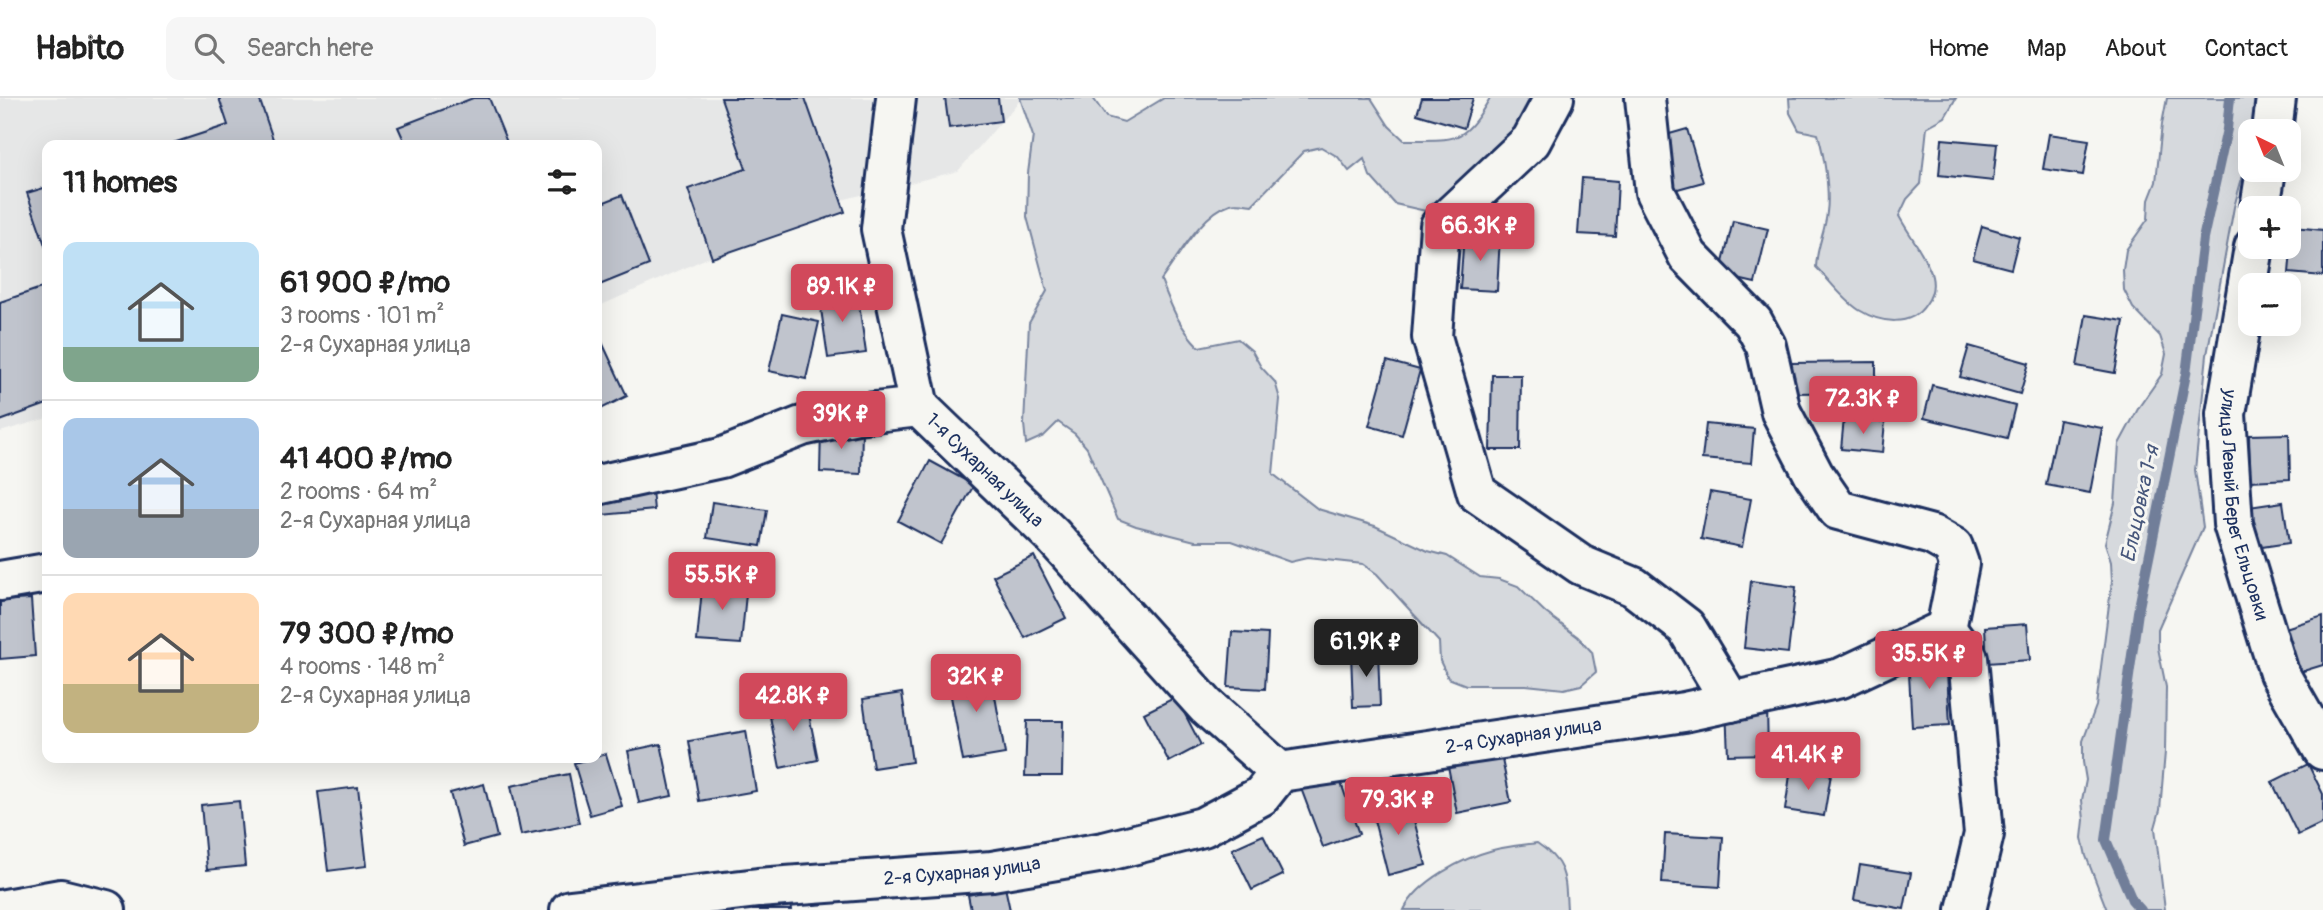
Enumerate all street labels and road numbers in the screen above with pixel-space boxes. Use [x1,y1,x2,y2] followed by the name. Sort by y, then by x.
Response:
[2214,386,2274,624] street label: улица Левый Берег Ельцовки
[921,408,1049,533] street label: 1-я Сухарная улица
[1444,712,1603,759] street label: 2-я Сухарная улица
[883,851,1042,891] street label: 2-я Сухарная улица

